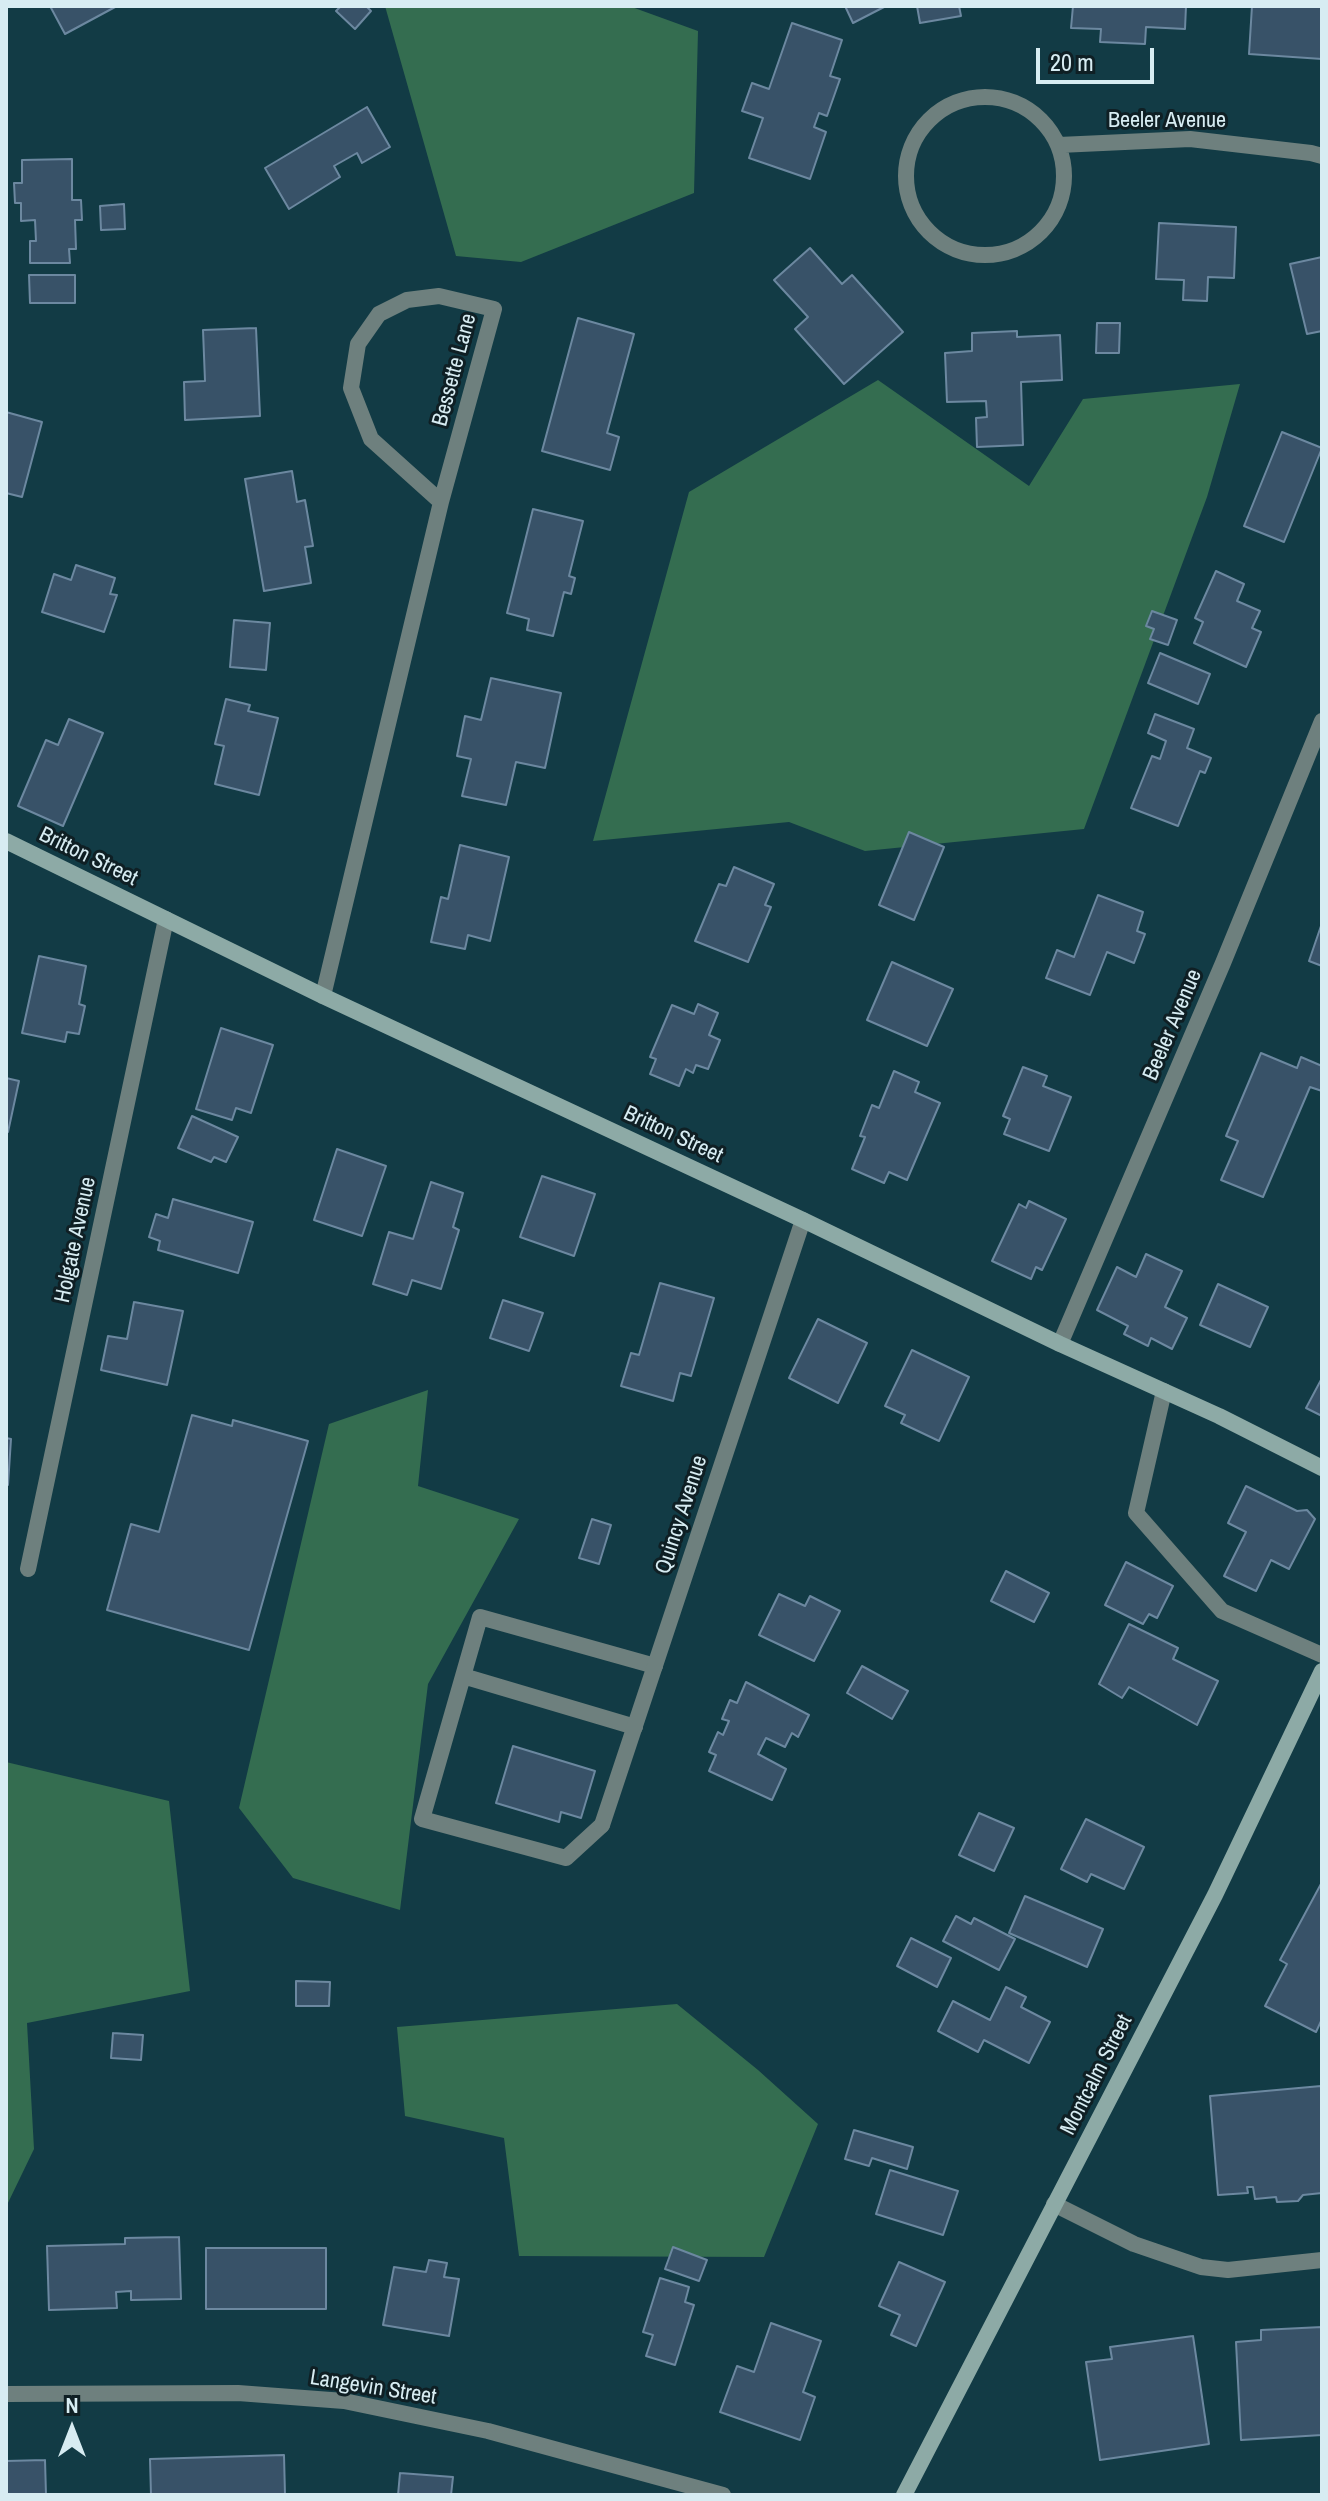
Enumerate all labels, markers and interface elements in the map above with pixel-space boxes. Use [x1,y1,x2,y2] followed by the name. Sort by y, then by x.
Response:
[1040,32,1158,82] scale bar
[1050,46,1094,78] text: 20 m
[1108,108,1226,134] street label: Beeler Avenue
[427,311,483,429] street label: Bessette Lane
[34,822,142,892] street label: Britton Street
[1138,966,1208,1084] street label: Beeler Avenue
[619,1101,727,1169] street label: Britton Street
[50,1175,102,1305] street label: Holgate Avenue
[650,1452,714,1578] street label: Quincy Avenue
[1055,2010,1139,2140] street label: Montcalm Street
[308,2365,438,2411] street label: Langevin Street
[32,2389,112,2469] north arrow
[65,2390,79,2420] text: N

